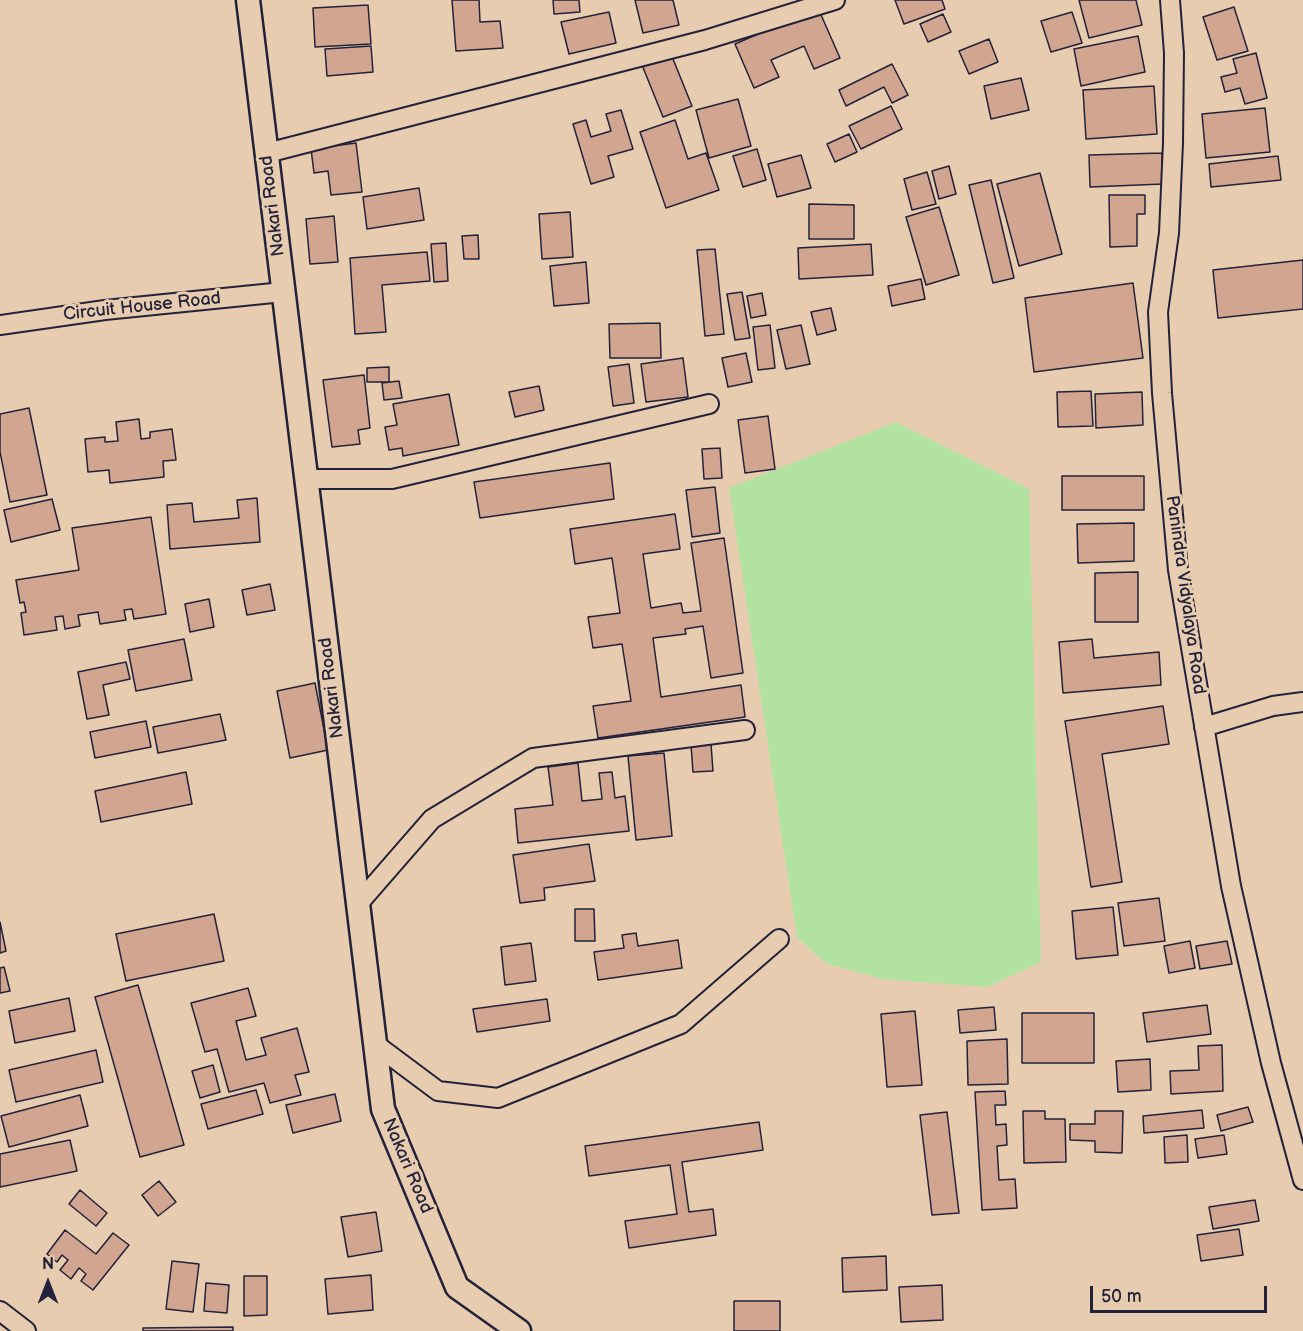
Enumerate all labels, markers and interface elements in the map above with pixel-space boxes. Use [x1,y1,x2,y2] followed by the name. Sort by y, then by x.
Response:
[256,154,290,258] street label: Nakari Road
[62,288,222,326] street label: Circuit House Road
[1160,494,1210,696] street label: Panindra Vidyalaya Road
[315,636,349,740] street label: Nakari Road
[377,1115,437,1217] street label: Nakari Road
[18,1253,78,1313] north arrow
[42,1255,54,1274] text: N
[1093,1274,1270,1312] scale bar
[1101,1286,1142,1307] text: 50 m

